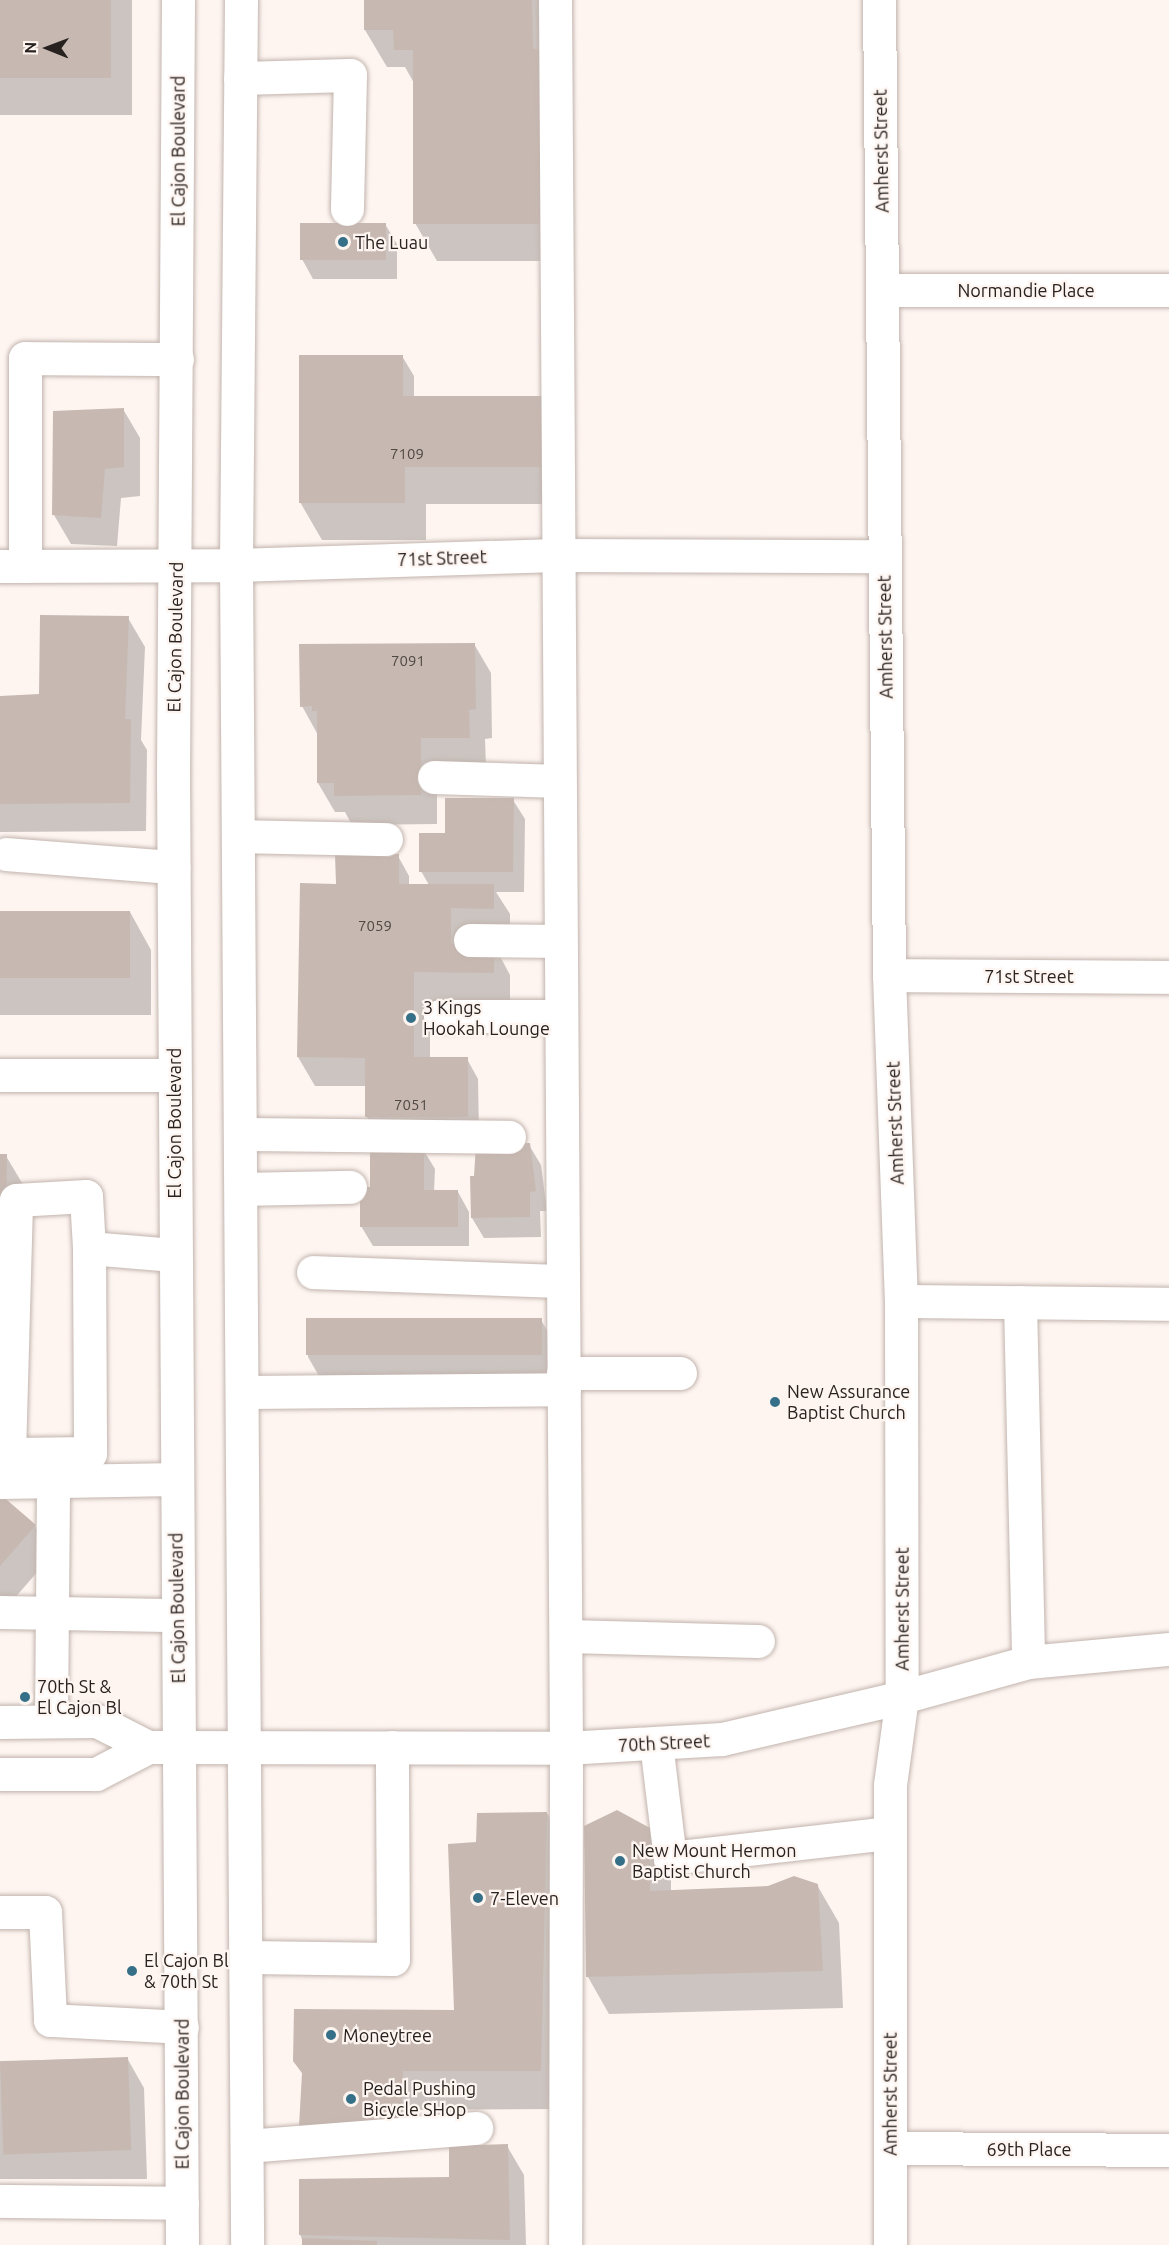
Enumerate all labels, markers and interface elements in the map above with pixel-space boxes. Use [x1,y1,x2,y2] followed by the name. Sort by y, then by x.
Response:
[18,18,78,78] north arrow
[21,42,39,54] text: N
[167,76,189,226] street label: El Cajon Boulevard
[869,89,893,213] street label: Amherst Street
[355,231,428,253] place label: The Luau
[336,235,350,249] marker: The Luau
[957,279,1095,301] street label: Normandie Place
[390,445,424,463] house number: 7109
[397,546,487,570] street label: 71st Street
[163,561,187,713] street label: El Cajon Boulevard
[873,575,897,699] street label: Amherst Street
[391,652,425,670] house number: 7091
[358,917,392,935] house number: 7059
[984,965,1074,987] street label: 71st Street
[423,997,550,1040] place label: 3 Kings Hookah Lounge
[404,1011,418,1025] marker: 3 Kings Hookah Lounge
[163,1048,185,1198] street label: El Cajon Boulevard
[882,1061,908,1185] street label: Amherst Street
[394,1096,428,1114] house number: 7051
[787,1381,910,1424] place label: New Assurance Baptist Church
[768,1395,782,1409] marker: New Assurance Baptist Church
[165,1532,189,1684] street label: El Cajon Boulevard
[891,1547,913,1671] street label: Amherst Street
[37,1676,122,1718] place label: 70th St & El Cajon Bl
[18,1690,32,1704] marker: 70th St & El Cajon Bl
[617,1730,711,1756] street label: 70th Street
[632,1840,796,1882] place label: New Mount Hermon Baptist Church
[613,1854,627,1868] marker: New Mount Hermon Baptist Church
[490,1887,559,1909] place label: 7-Eleven
[471,1891,485,1905] marker: 7-Eleven
[144,1950,229,1992] place label: El Cajon Bl & 70th St
[125,1964,139,1978] marker: El Cajon Bl & 70th St
[171,2019,193,2169] street label: El Cajon Boulevard
[343,2024,432,2046] place label: Moneytree
[324,2028,338,2042] marker: Moneytree
[879,2032,901,2156] street label: Amherst Street
[363,2078,476,2120] place label: Pedal Pushing Bicycle SHop
[344,2092,358,2106] marker: Pedal Pushing Bicycle SHop
[987,2138,1071,2160] street label: 69th Place

